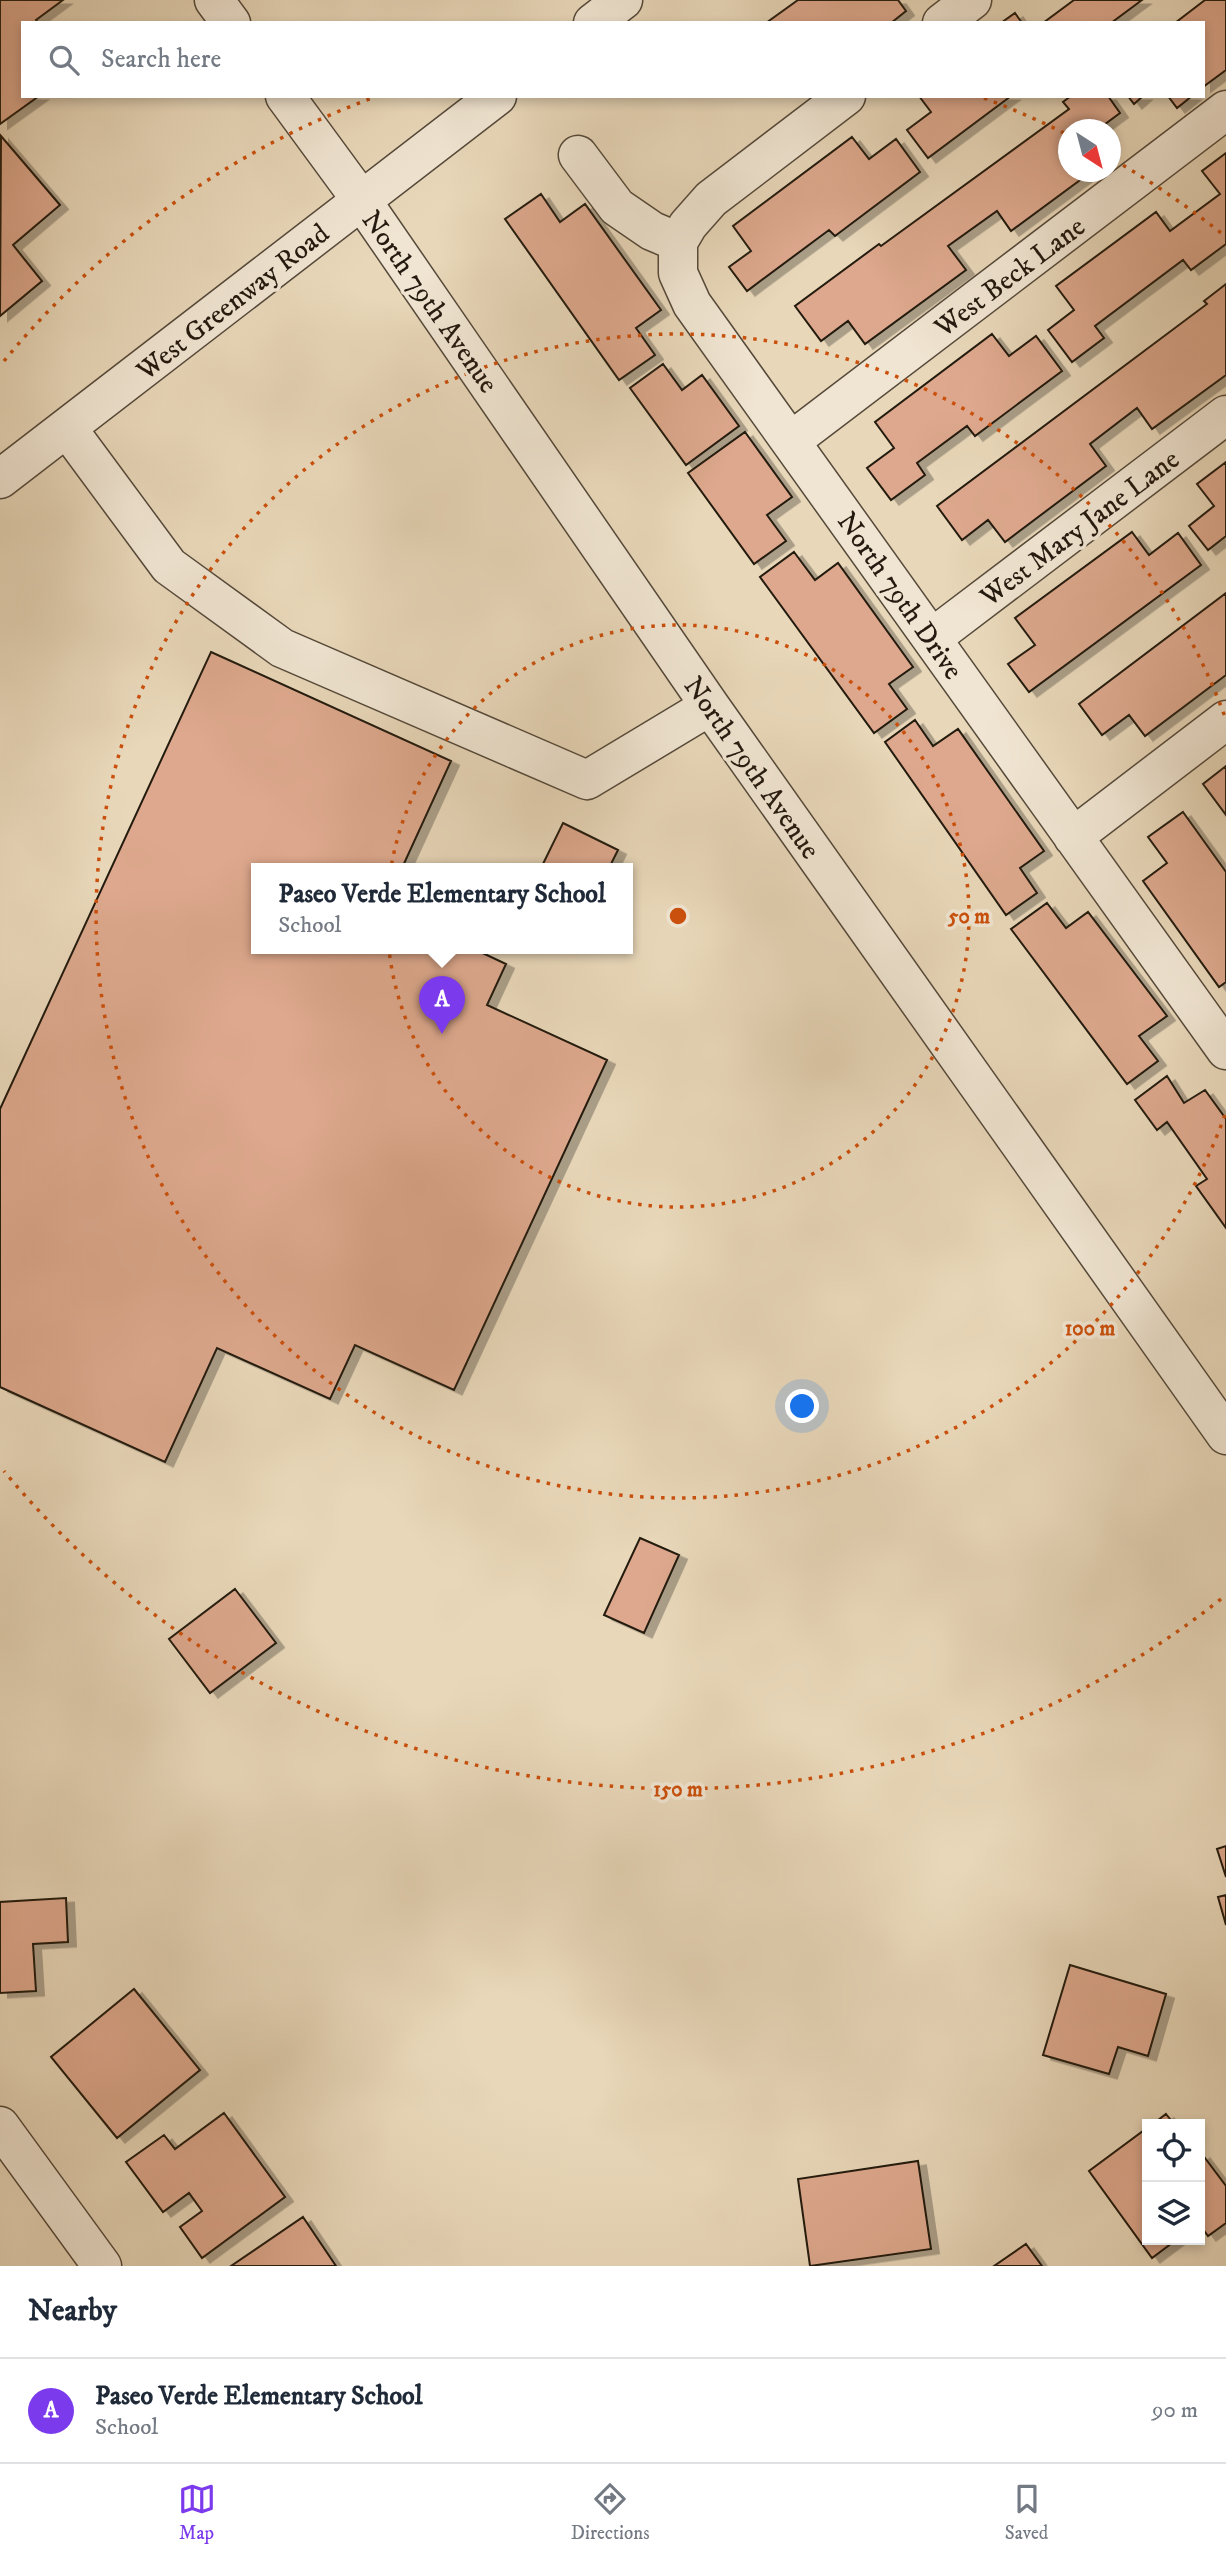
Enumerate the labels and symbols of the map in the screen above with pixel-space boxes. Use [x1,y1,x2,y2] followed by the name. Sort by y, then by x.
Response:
[1058,119,1121,182] north arrow
[354,204,506,400] street label: North 79th Avenue
[927,209,1092,346] street label: West Beck Lane
[129,216,336,389] street label: West Greenway Road
[973,442,1186,615] street label: West Mary Jane Lane
[829,505,971,686] street label: North 79th Drive
[676,670,828,866] street label: North 79th Avenue
[666,904,690,928] centre of rings
[947,904,990,930] text: 50 m
[419,976,465,1034] pin: A
[1065,1316,1115,1342] text: 100 m
[785,1389,819,1423] your location
[653,1777,703,1803] text: 150 m

